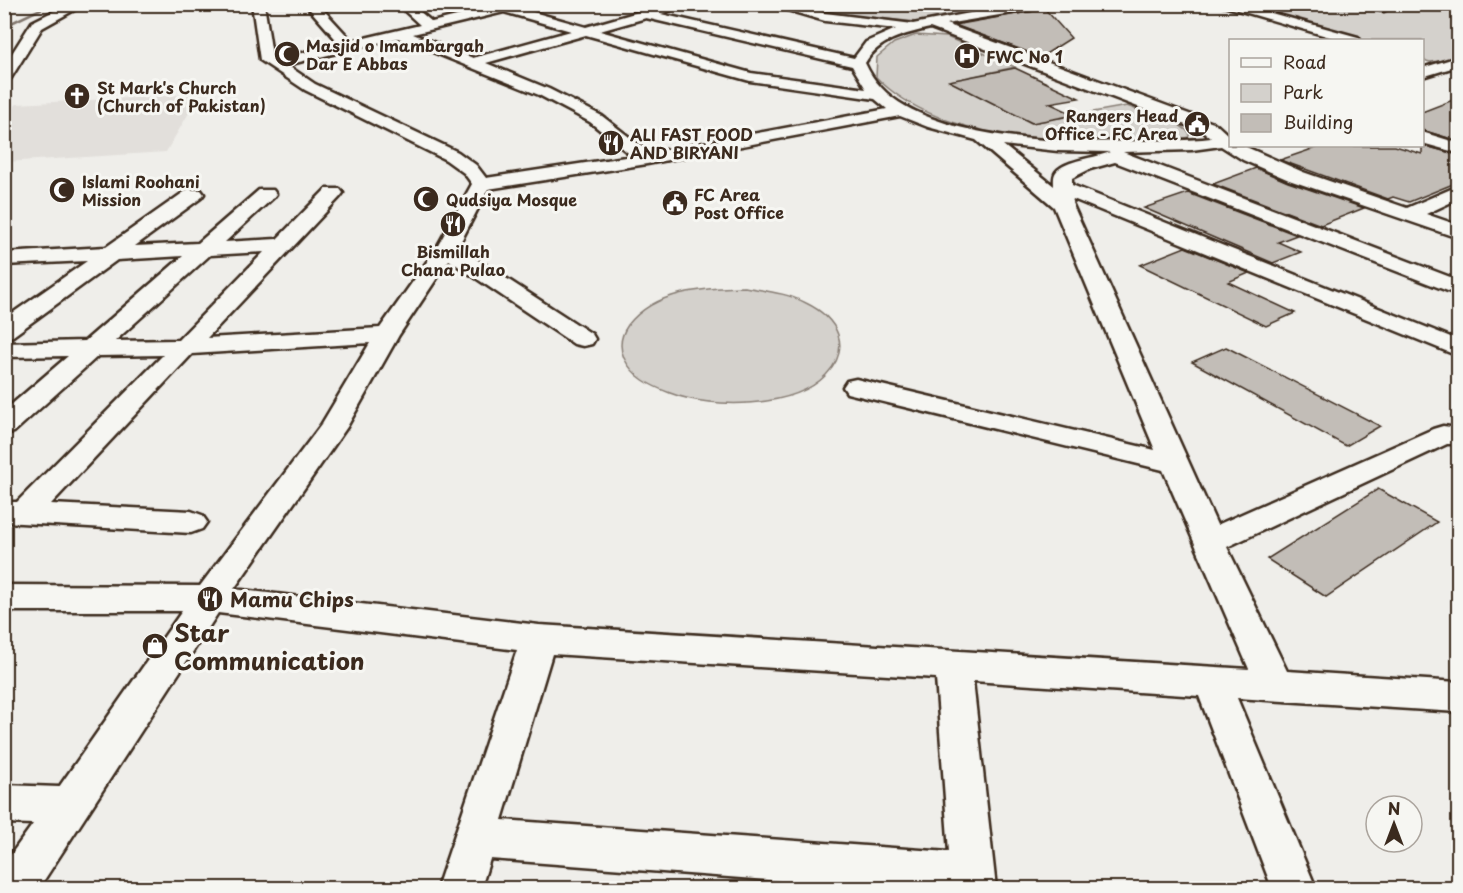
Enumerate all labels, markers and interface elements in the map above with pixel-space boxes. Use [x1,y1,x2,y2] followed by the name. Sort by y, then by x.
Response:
[306,33,484,75] place label: Masjid o Imambargah Dar E Abbas
[272,39,302,69] mosque icon: Masjid o Imambargah Dar E Abbas
[1229,39,1424,147] legend
[952,41,982,71] hospital icon: FWC No 1
[986,44,1063,68] place label: FWC No 1
[1283,48,1327,75] text: Road
[97,75,266,117] place label: St Mark's Church (Church of Pakistan)
[1283,78,1323,105] text: Park
[62,81,92,111] church icon: St Mark's Church (Church of Pakistan)
[1045,103,1178,145] place label: Rangers Head Office - FC Area
[1283,108,1353,135] text: Building
[1182,109,1212,139] public building icon: Rangers Head Office - FC Area
[629,122,753,164] place label: ALI FAST FOOD AND BIRYANI
[596,128,626,158] restaurant icon: ALI FAST FOOD AND BIRYANI
[82,169,200,211] place label: Islami Roohani Mission
[47,175,77,205] mosque icon: Islami Roohani Mission
[694,182,784,224] place label: FC Area Post Office
[411,184,441,214] mosque icon: Qudsiya Mosque
[446,187,577,211] place label: Qudsiya Mosque
[660,188,690,218] public building icon: FC Area Post Office
[438,209,468,239] restaurant icon: Bismillah Chana Pulao
[401,239,505,281] place label: Bismillah Chana Pulao
[195,584,225,614] restaurant icon: Mamu Chips
[230,584,354,614] place label: Mamu Chips
[174,614,365,678] place label: Star Communication
[140,631,170,661] shop icon: Star Communication
[1364,794,1424,854] north arrow
[1388,796,1400,820] text: N

